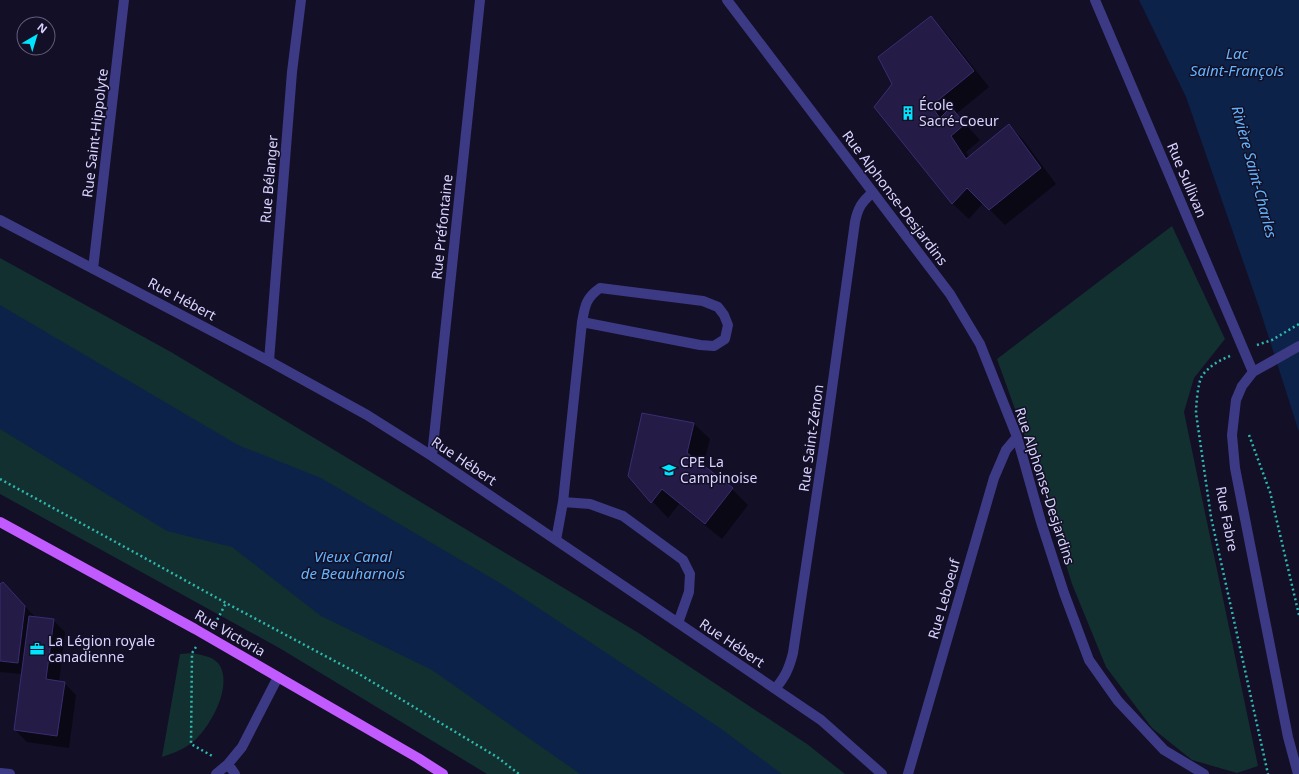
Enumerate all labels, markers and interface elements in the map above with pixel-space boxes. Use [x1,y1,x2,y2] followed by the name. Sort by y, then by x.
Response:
[16,16,56,56] north arrow
[34,19,51,36] text: N
[1190,43,1284,80] water label: Lac Saint-François
[77,67,112,198] street label: Rue Saint-Hippolyte
[919,95,999,130] place label: École Sacré-Coeur
[1228,103,1282,241] water label: Rivière Saint-Charles
[900,105,916,121] building icon: École Sacré-Coeur
[838,126,953,269] street label: Rue Alphonse-Desjardins
[255,134,282,224] street label: Rue Bélanger
[1163,139,1212,220] street label: Rue Sullivan
[427,173,456,281] street label: Rue Préfontaine
[145,273,220,324] street label: Rue Hébert
[794,383,827,493] street label: Rue Saint-Zénon
[1011,405,1080,567] street label: Rue Alphonse-Desjardins
[428,432,500,489] street label: Rue Hébert
[680,452,757,487] place label: CPE La Campinoise
[661,462,677,478] school or university icon: CPE La Campinoise
[1212,485,1243,553] street label: Rue Fabre
[301,546,406,583] water label: Vieux Canal de Beauharnois
[923,555,964,641] street label: Rue Leboeuf
[192,605,269,660] street label: Rue Victoria
[696,614,768,671] street label: Rue Hébert
[48,631,155,666] place label: La Légion royale canadienne
[29,641,45,657] office icon: La Légion royale canadienne

